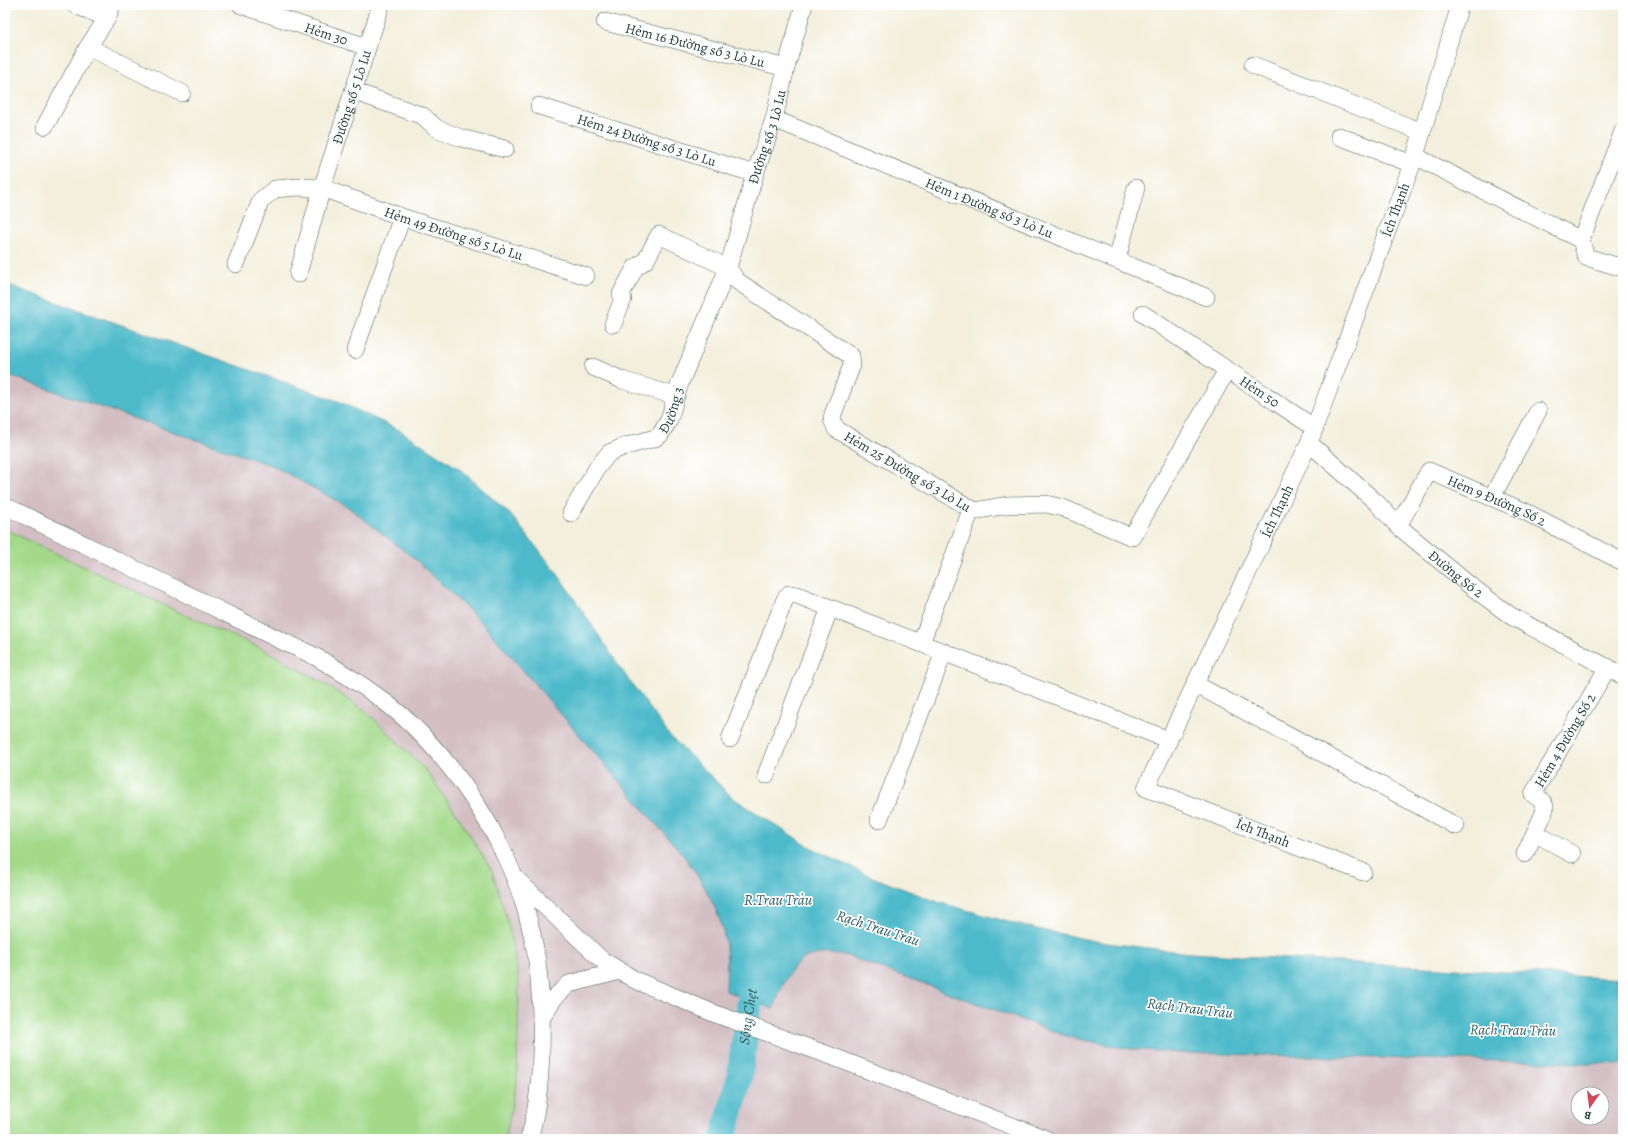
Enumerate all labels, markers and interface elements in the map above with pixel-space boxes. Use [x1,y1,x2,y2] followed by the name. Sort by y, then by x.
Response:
[302,17,350,49] street label: Hẻm 30
[623,18,767,72] street label: Hẻm 16 Đường số 3 Lò Lu
[327,47,376,147] street label: Đường số 5 Lò Lu
[743,87,790,186] street label: Đường số 3 Lò Lu
[575,109,719,171] street label: Hẻm 24 Đường số 3 Lò Lu
[923,173,1057,243] street label: Hẻm 1 Đường số 3 Lò Lu
[1376,179,1414,239] street label: Ích Thạnh
[382,202,526,265] street label: Hẻm 49 Đường số 5 Lò Lu
[1236,371,1283,412] street label: Hẻm 50
[654,384,688,437] street label: Đường 3
[841,426,975,516] street label: Hẻm 25 Đường số 3 Lò Lu
[1444,470,1550,531] street label: Hẻm 9 Đường Số 2
[1256,481,1298,541] street label: Ích Thạnh
[1424,546,1488,602] street label: Đường Số 2
[1530,689,1600,791] street label: Hẻm 4 Đường Số 2
[1233,814,1293,852] street label: Ích Thạnh
[744,890,812,910] water label: R.Trau Trảu
[834,905,922,951] water label: Rạch Trau Trảu
[734,986,762,1046] water label: Sông Chẹt
[1146,993,1234,1023] water label: Rạch Trau Trảu
[1470,1019,1556,1041] water label: Rạch Trau Trảu
[1570,1086,1610,1126] north arrow
[1582,1107,1593,1123] text: B

